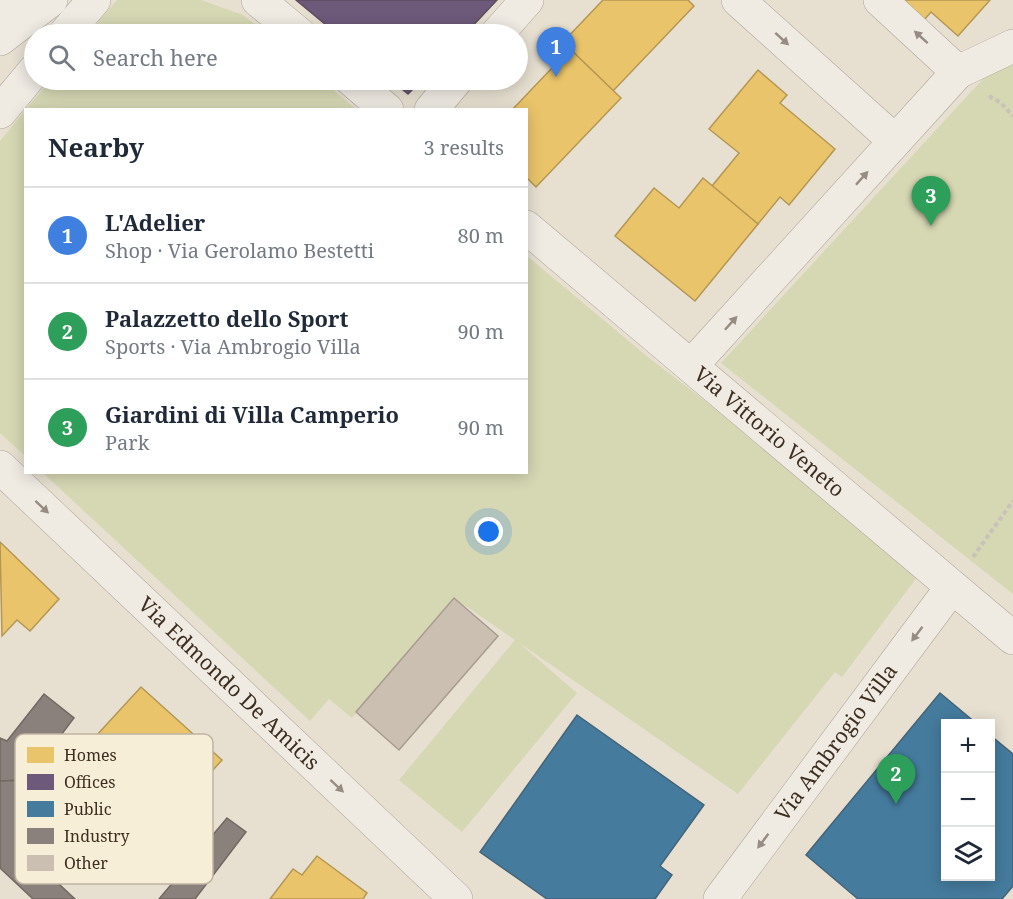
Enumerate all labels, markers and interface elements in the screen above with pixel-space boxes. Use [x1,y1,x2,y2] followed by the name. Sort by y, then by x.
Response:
[24,24,528,90] search box
[536,28,576,77] pin: 1
[914,31,929,44] one-way arrow
[774,32,789,46] one-way arrow
[45,41,78,74] icon: search
[93,42,218,72] text: Search here
[48,129,144,165] text: Nearby
[424,134,504,161] text: 3 results
[854,171,868,185] one-way arrow
[912,176,950,226] pin: 3
[105,207,205,237] text: L'Adelier
[62,222,73,249] text: 1
[458,222,504,249] text: 80 m
[105,237,374,264] text: Shop · Via Gerolamo Bestetti
[105,303,349,333] text: Palazzetto dello Sport
[724,315,738,330] one-way arrow
[62,318,73,345] text: 2
[458,318,504,345] text: 90 m
[105,333,361,360] text: Sports · Via Ambrogio Villa
[688,360,851,503] street label: Via Vittorio Veneto
[105,399,399,429] text: Giardini di Villa Camperio
[62,414,73,441] text: 3
[458,414,504,441] text: 90 m
[105,429,149,456] text: Park
[35,500,50,514] one-way arrow
[474,517,503,546] your location
[133,590,326,776] street label: Via Edmondo De Amicis
[912,626,924,641] one-way arrow
[768,658,903,826] street label: Via Ambrogio Villa
[941,719,995,881] map controls
[941,719,995,773] button: +
[15,734,213,884] legend
[64,744,117,766] text: Homes
[876,754,916,804] pin: 2
[64,771,116,793] text: Offices
[941,773,995,827] button: −
[329,778,343,792] one-way arrow
[64,798,112,820] text: Public
[64,825,131,847] text: Industry
[941,827,995,881] button: layers
[757,832,769,848] one-way arrow
[64,852,108,874] text: Other

